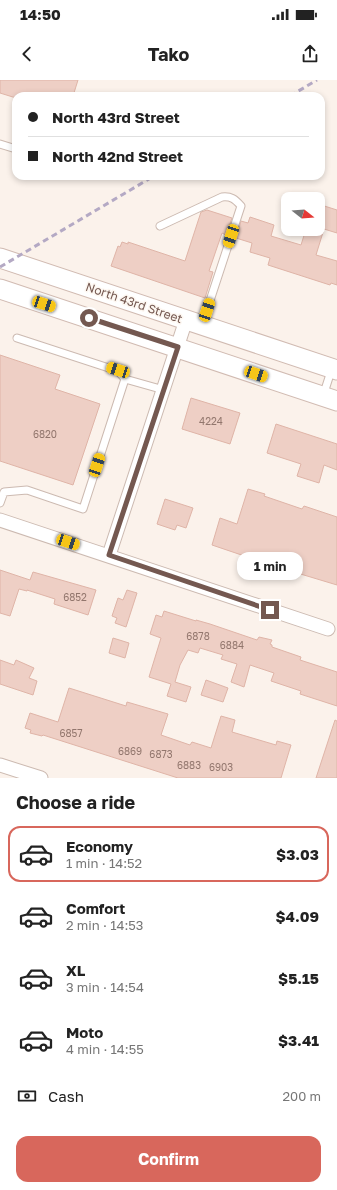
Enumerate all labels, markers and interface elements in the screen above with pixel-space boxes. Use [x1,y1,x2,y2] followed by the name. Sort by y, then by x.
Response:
[20,5,61,23] text: 14:50
[16,43,38,65] icon: back
[148,43,189,65] text: Tako
[299,43,321,65] icon: share
[52,108,180,126] text: North 43rd Street
[52,147,183,165] text: North 42nd Street
[281,192,325,236] north arrow
[281,192,325,236] map controls
[222,223,240,249] car
[84,279,185,326] street label: North 43rd Street
[31,295,57,313] car
[198,297,216,323] car
[80,309,98,327] route start
[105,361,131,379] car
[243,364,269,384] car
[199,415,223,427] house number: 4224
[33,428,57,440] house number: 6820
[88,452,106,478] car
[55,533,81,551] car
[237,552,303,580] callout: 1 min
[254,558,286,574] text: 1 min
[63,591,87,603] house number: 6852
[261,601,279,619] route end
[186,630,210,642] house number: 6878
[220,639,244,651] house number: 6884
[59,727,83,739] house number: 6857
[118,745,142,757] house number: 6869
[149,748,173,760] house number: 6873
[177,759,201,771] house number: 6883
[209,761,233,773] house number: 6903
[16,791,135,813] text: Choose a ride
[18,836,54,872] icon: car
[66,837,133,855] text: Economy
[276,845,319,863] text: $3.03
[66,855,142,871] text: 1 min · 14:52
[18,898,54,934] icon: car
[66,899,125,917] text: Comfort
[275,907,319,925] text: $4.09
[66,917,143,933] text: 2 min · 14:53
[18,960,54,996] icon: car
[66,961,85,979] text: XL
[278,969,319,987] text: $5.15
[66,979,144,995] text: 3 min · 14:54
[18,1022,54,1058] icon: car
[66,1023,103,1041] text: Moto
[278,1031,319,1049] text: $3.41
[66,1041,144,1057] text: 4 min · 14:55
[16,1085,38,1107] icon: cash
[48,1087,84,1105] text: Cash
[283,1088,321,1104] text: 200 m
[16,1136,321,1182] button: Confirm

